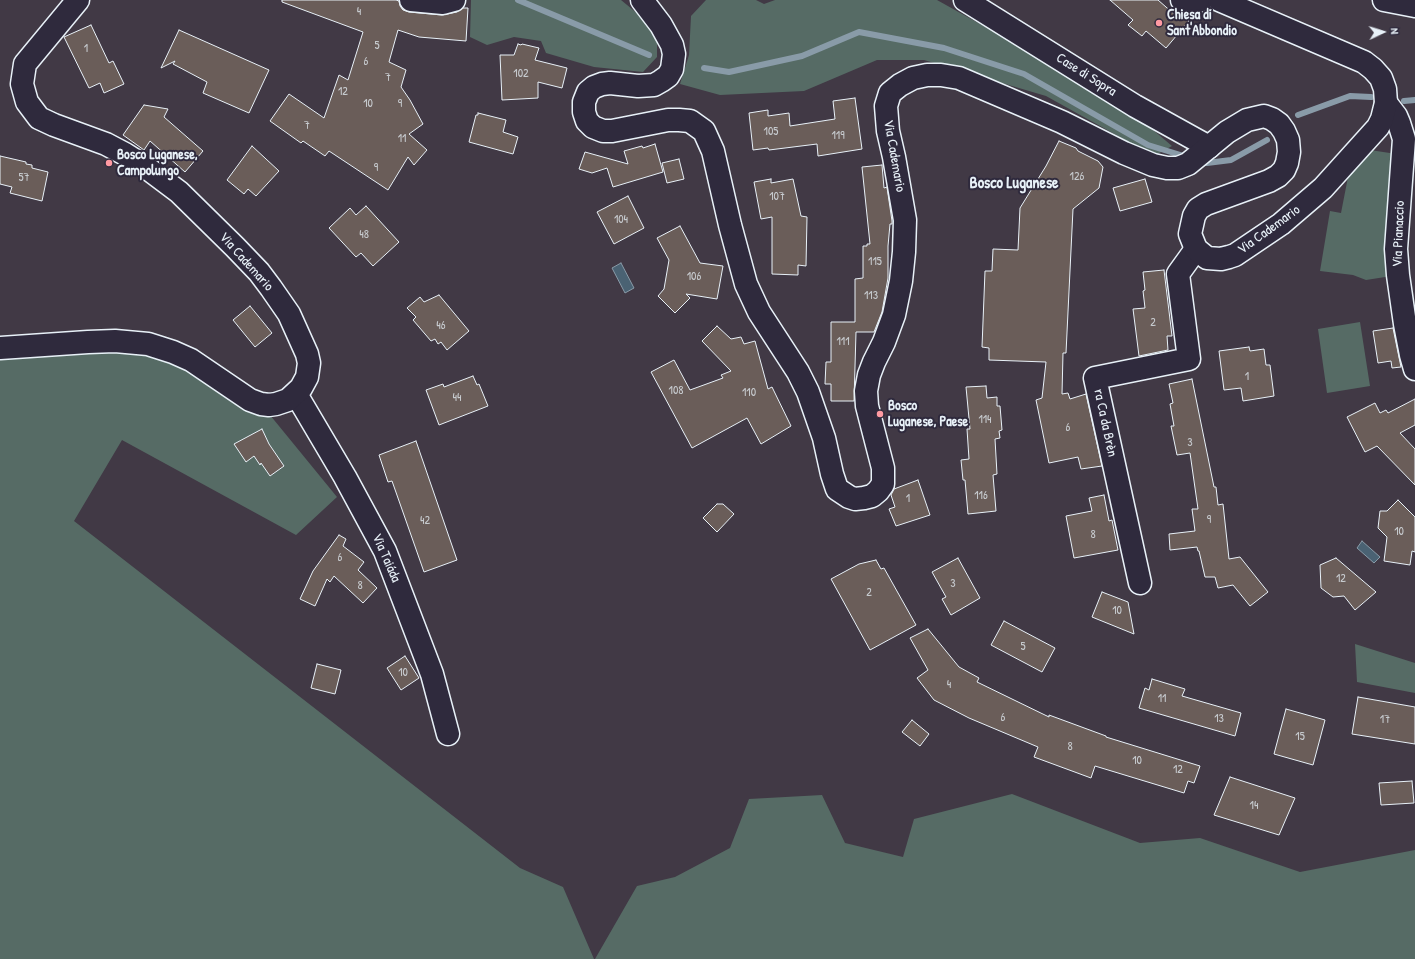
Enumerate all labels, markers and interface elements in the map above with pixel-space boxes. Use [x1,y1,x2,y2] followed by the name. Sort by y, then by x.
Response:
[357,5,361,19] house number: 4
[1167,7,1237,40] place label: Chiesa di Sant'Abbondio
[1363,12,1403,52] north arrow
[1154,18,1164,28] marker: Chiesa di Sant'Abbondio
[1388,28,1402,35] text: N
[374,39,380,53] house number: 5
[84,42,88,56] house number: 1
[1053,50,1119,100] street label: Case di Sopra
[364,55,368,69] house number: 6
[513,67,529,81] house number: 102
[385,71,391,85] house number: 7
[338,85,348,99] house number: 12
[363,97,373,111] house number: 10
[398,97,402,111] house number: 9
[304,119,310,133] house number: 7
[879,119,909,193] street label: Via Cademario
[764,125,778,139] house number: 105
[831,129,845,143] house number: 119
[398,132,406,146] house number: 11
[117,147,198,180] place label: Bosco Luganese, Campolungo
[104,158,114,168] marker: Bosco Luganese, Campolungo
[374,161,378,175] house number: 9
[1070,170,1084,184] house number: 126
[18,171,30,185] house number: 57
[970,174,1058,194] district label: Bosco Luganese
[769,190,785,204] house number: 107
[1389,200,1409,268] street label: Via Pianaccio
[1235,202,1303,258] street label: Via Cademario
[614,213,628,227] house number: 104
[359,228,369,242] house number: 48
[215,229,277,295] street label: Via Cademario
[868,255,882,269] house number: 115
[687,270,701,284] house number: 106
[864,289,878,303] house number: 113
[1150,316,1156,330] house number: 2
[436,319,446,333] house number: 46
[836,335,850,349] house number: 111
[1245,370,1249,384] house number: 1
[669,384,683,398] house number: 108
[742,386,756,400] house number: 110
[1090,387,1120,459] street label: ra Ca da Brèn
[453,391,461,405] house number: 44
[888,398,968,430] place label: Bosco Luganese, Paese
[875,409,885,419] marker: Bosco Luganese, Paese
[978,413,992,427] house number: 114
[1066,421,1070,435] house number: 6
[1187,436,1193,450] house number: 3
[974,489,988,503] house number: 116
[906,492,910,506] house number: 1
[1207,513,1211,527] house number: 9
[420,514,430,528] house number: 42
[1394,525,1404,539] house number: 10
[1090,528,1096,542] house number: 8
[368,531,404,585] street label: Via Taiáda
[338,551,342,565] house number: 6
[1336,572,1346,586] house number: 12
[950,577,956,591] house number: 3
[357,579,363,593] house number: 8
[866,586,872,600] house number: 2
[1112,604,1122,618] house number: 10
[1020,640,1026,654] house number: 5
[398,666,408,680] house number: 10
[947,678,951,692] house number: 4
[1158,692,1166,706] house number: 11
[1001,711,1005,725] house number: 6
[1214,712,1224,726] house number: 13
[1380,713,1390,727] house number: 17
[1295,730,1305,744] house number: 15
[1067,740,1073,754] house number: 8
[1132,754,1142,768] house number: 10
[1173,763,1183,777] house number: 12
[1250,799,1258,813] house number: 14

